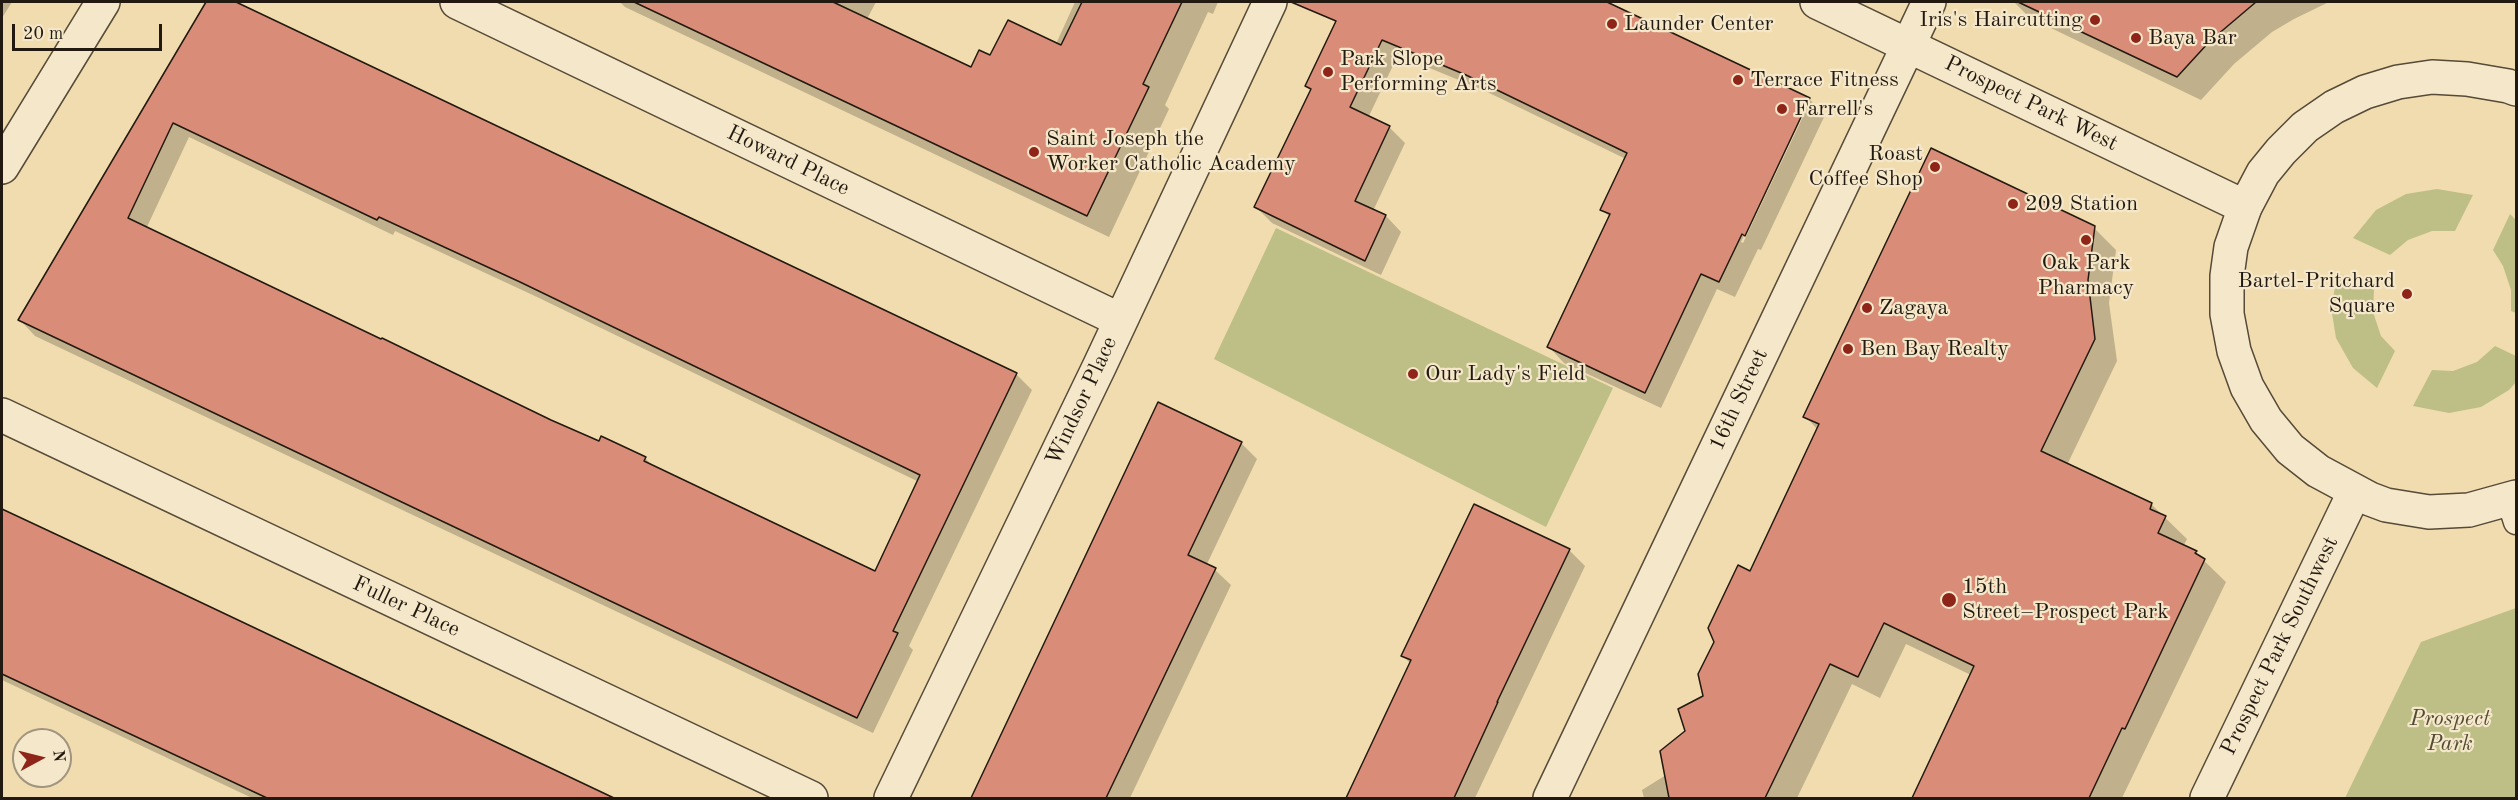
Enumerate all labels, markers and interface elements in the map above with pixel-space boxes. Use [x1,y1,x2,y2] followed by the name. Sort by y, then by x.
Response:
[1919,7,2083,33] place label: Iris's Haircutting
[1624,11,1774,37] place label: Launder Center
[15,12,165,50] scale bar
[2088,13,2102,27] marker: Iris's Haircutting
[1605,17,1619,31] marker: Launder Center
[23,25,63,43] text: 20 m
[2148,25,2237,51] place label: Baya Bar
[2129,31,2143,45] marker: Baya Bar
[1340,46,1497,98] place label: Park Slope Performing Arts
[1940,51,2122,157] street label: Prospect Park West
[1321,65,1335,79] marker: Park Slope Performing Arts
[1750,67,1899,93] place label: Terrace Fitness
[1731,73,1745,87] marker: Terrace Fitness
[1794,96,1873,122] place label: Farrell's
[1775,102,1789,116] marker: Farrell's
[722,120,854,202] street label: Howard Place
[1046,126,1296,178] place label: Saint Joseph the Worker Catholic Academy
[1809,141,1923,192] place label: Roast Coffee Shop
[1027,145,1041,159] marker: Saint Joseph the Worker Catholic Academy
[1928,160,1942,174] marker: Roast Coffee Shop
[2025,191,2138,217] place label: 209 Station
[2006,197,2020,211] marker: 209 Station
[2079,233,2093,247] marker: Oak Park Pharmacy
[2038,250,2134,302] place label: Oak Park Pharmacy
[2237,268,2395,320] place label: Bartel-Pritchard Square
[2400,287,2414,301] marker: Bartel-Pritchard Square
[1879,295,1948,321] place label: Zagaya
[1860,301,1874,315] marker: Zagaya
[1041,332,1123,470] street label: Windsor Place
[1860,336,2009,362] place label: Ben Bay Realty
[1841,342,1855,356] marker: Ben Bay Realty
[1704,345,1774,455] street label: 16th Street
[1425,361,1585,387] place label: Our Lady's Field
[1406,367,1420,381] marker: Our Lady's Field
[2215,532,2345,760] street label: Prospect Park Southwest
[348,571,464,643] street label: Fuller Place
[1962,574,2169,626] place label: 15th Street–Prospect Park
[1940,591,1958,609] marker: 15th Street–Prospect Park
[2410,706,2490,758] park label: Prospect Park
[12,728,72,788] north arrow
[49,749,67,763] text: N

